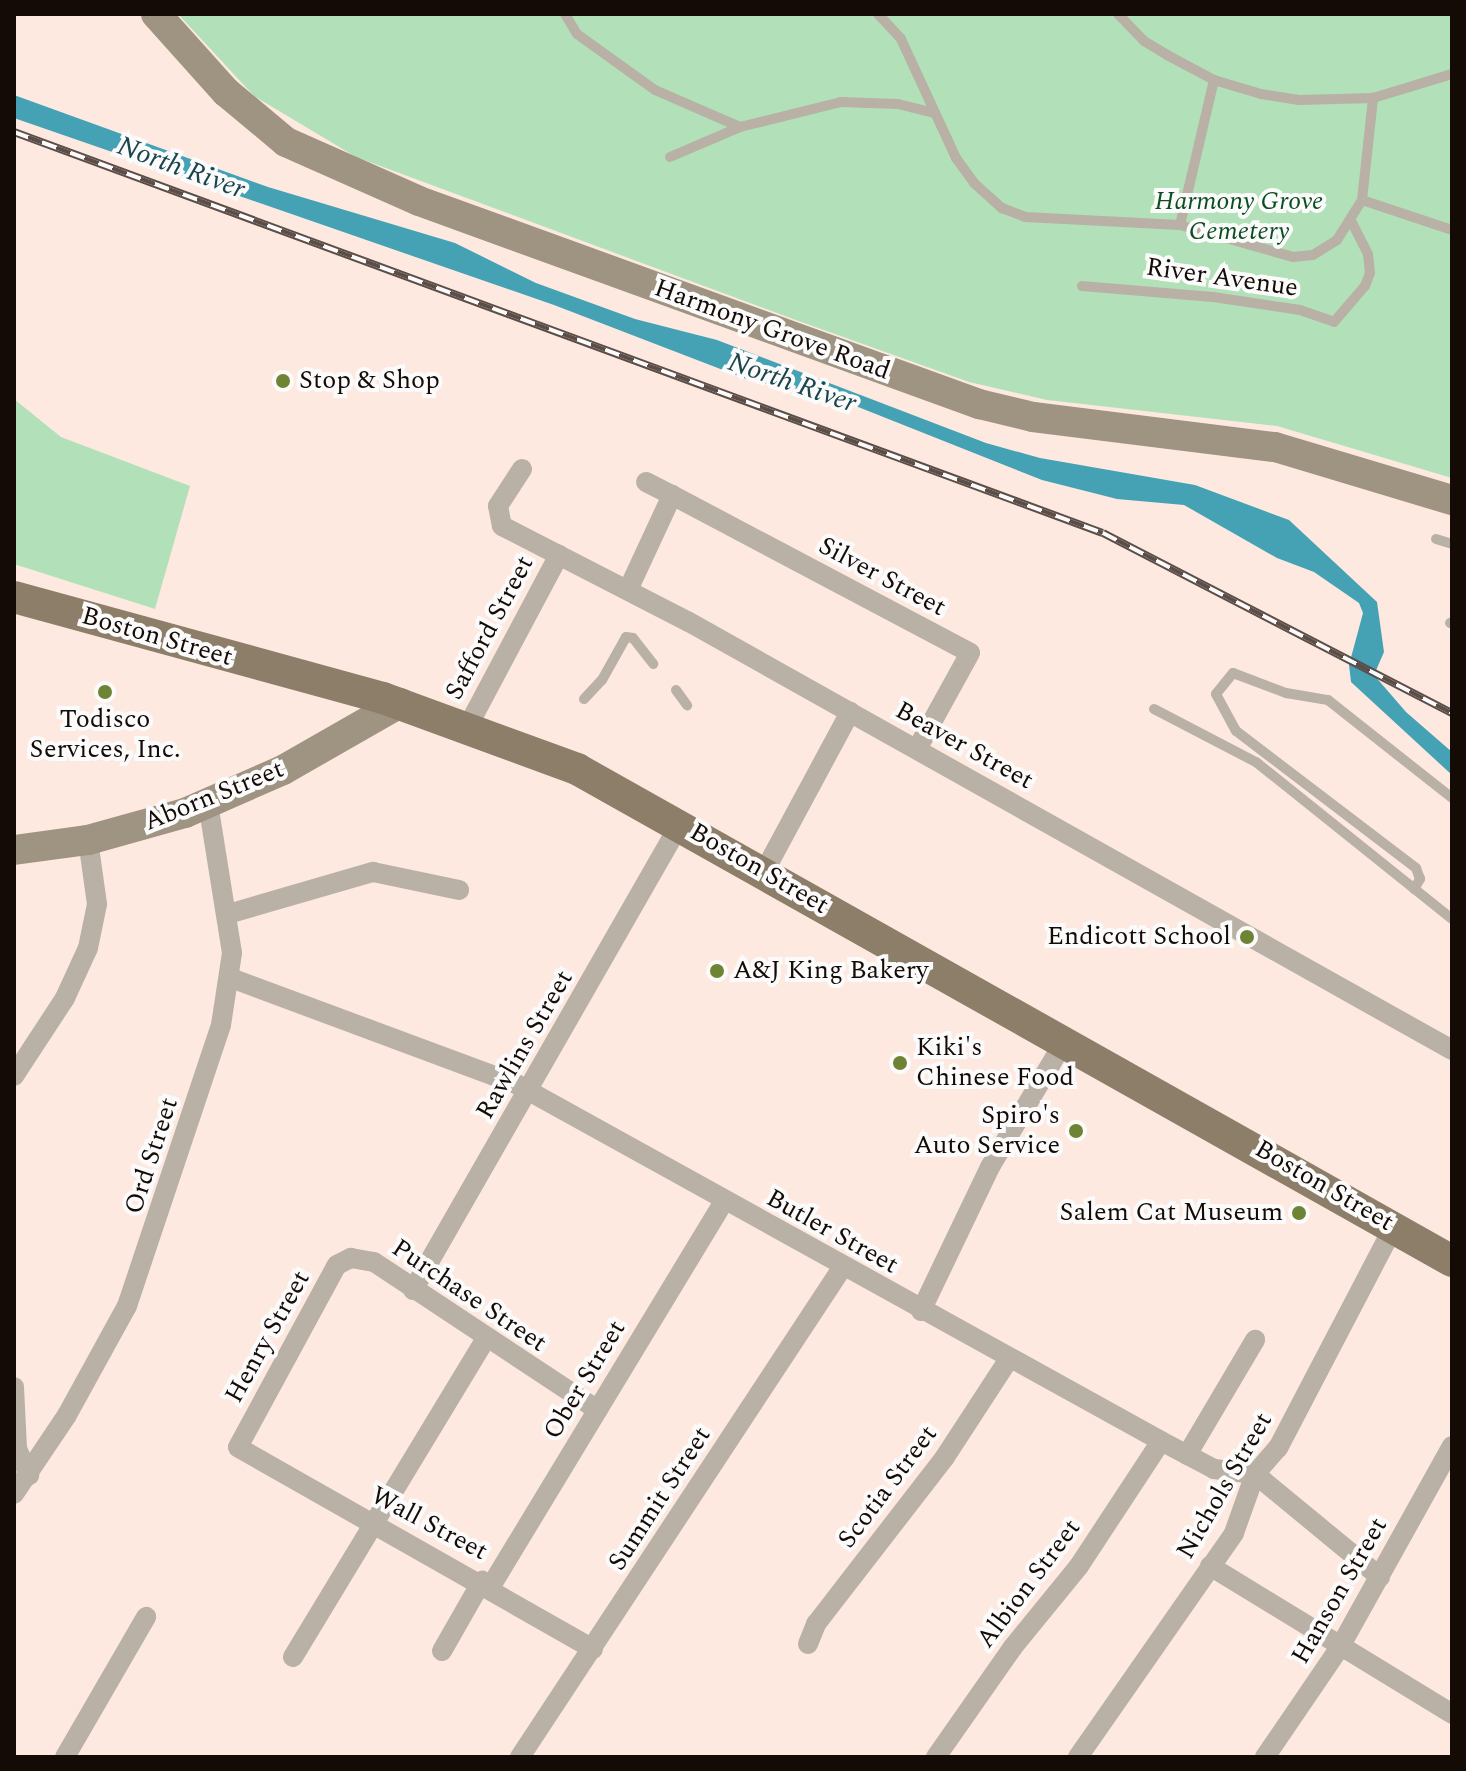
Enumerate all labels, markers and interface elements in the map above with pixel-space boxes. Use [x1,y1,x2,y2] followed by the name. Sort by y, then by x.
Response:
[112,129,250,207] water label: North River
[1155,186,1323,248] park label: Harmony Grove Cemetery
[1144,252,1300,304] street label: River Avenue
[650,273,894,387] street label: Harmony Grove Road
[723,345,861,421] water label: North River
[299,365,440,397] place label: Stop & Shop
[274,372,292,390] marker: Stop & Shop
[813,530,951,624] street label: Silver Street
[439,551,541,705] street label: Safford Street
[78,601,236,673] street label: Boston Street
[96,683,114,701] marker: Todisco Services, Inc.
[890,695,1038,797] street label: Beaver Street
[30,704,180,766] place label: Todisco Services, Inc.
[140,754,288,838] street label: Aborn Street
[684,817,834,921] street label: Boston Street
[1047,921,1231,953] place label: Endicott School
[1238,928,1256,946] marker: Endicott School
[733,955,929,987] place label: A&J King Bakery
[708,962,726,980] marker: A&J King Bakery
[470,965,580,1125] street label: Rawlins Street
[916,1032,1074,1094] place label: Kiki's Chinese Food
[891,1054,909,1072] marker: Kiki's Chinese Food
[119,1094,185,1218] street label: Ord Street
[914,1100,1060,1162] place label: Spiro's Auto Service
[1067,1122,1085,1140] marker: Spiro's Auto Service
[1249,1134,1399,1238] street label: Boston Street
[761,1183,903,1281] street label: Butler Street
[1059,1197,1283,1229] place label: Salem Cat Museum
[1290,1204,1308,1222] marker: Salem Cat Museum
[386,1233,552,1359] street label: Purchase Street
[219,1265,317,1409] street label: Henry Street
[537,1315,633,1445] street label: Ober Street
[1170,1407,1280,1565] street label: Nichols Street
[832,1419,944,1555] street label: Scotia Street
[602,1421,718,1577] street label: Summit Street
[365,1480,493,1568] street label: Wall Street
[1285,1512,1395,1670] street label: Hanson Street
[970,1513,1088,1655] street label: Albion Street

